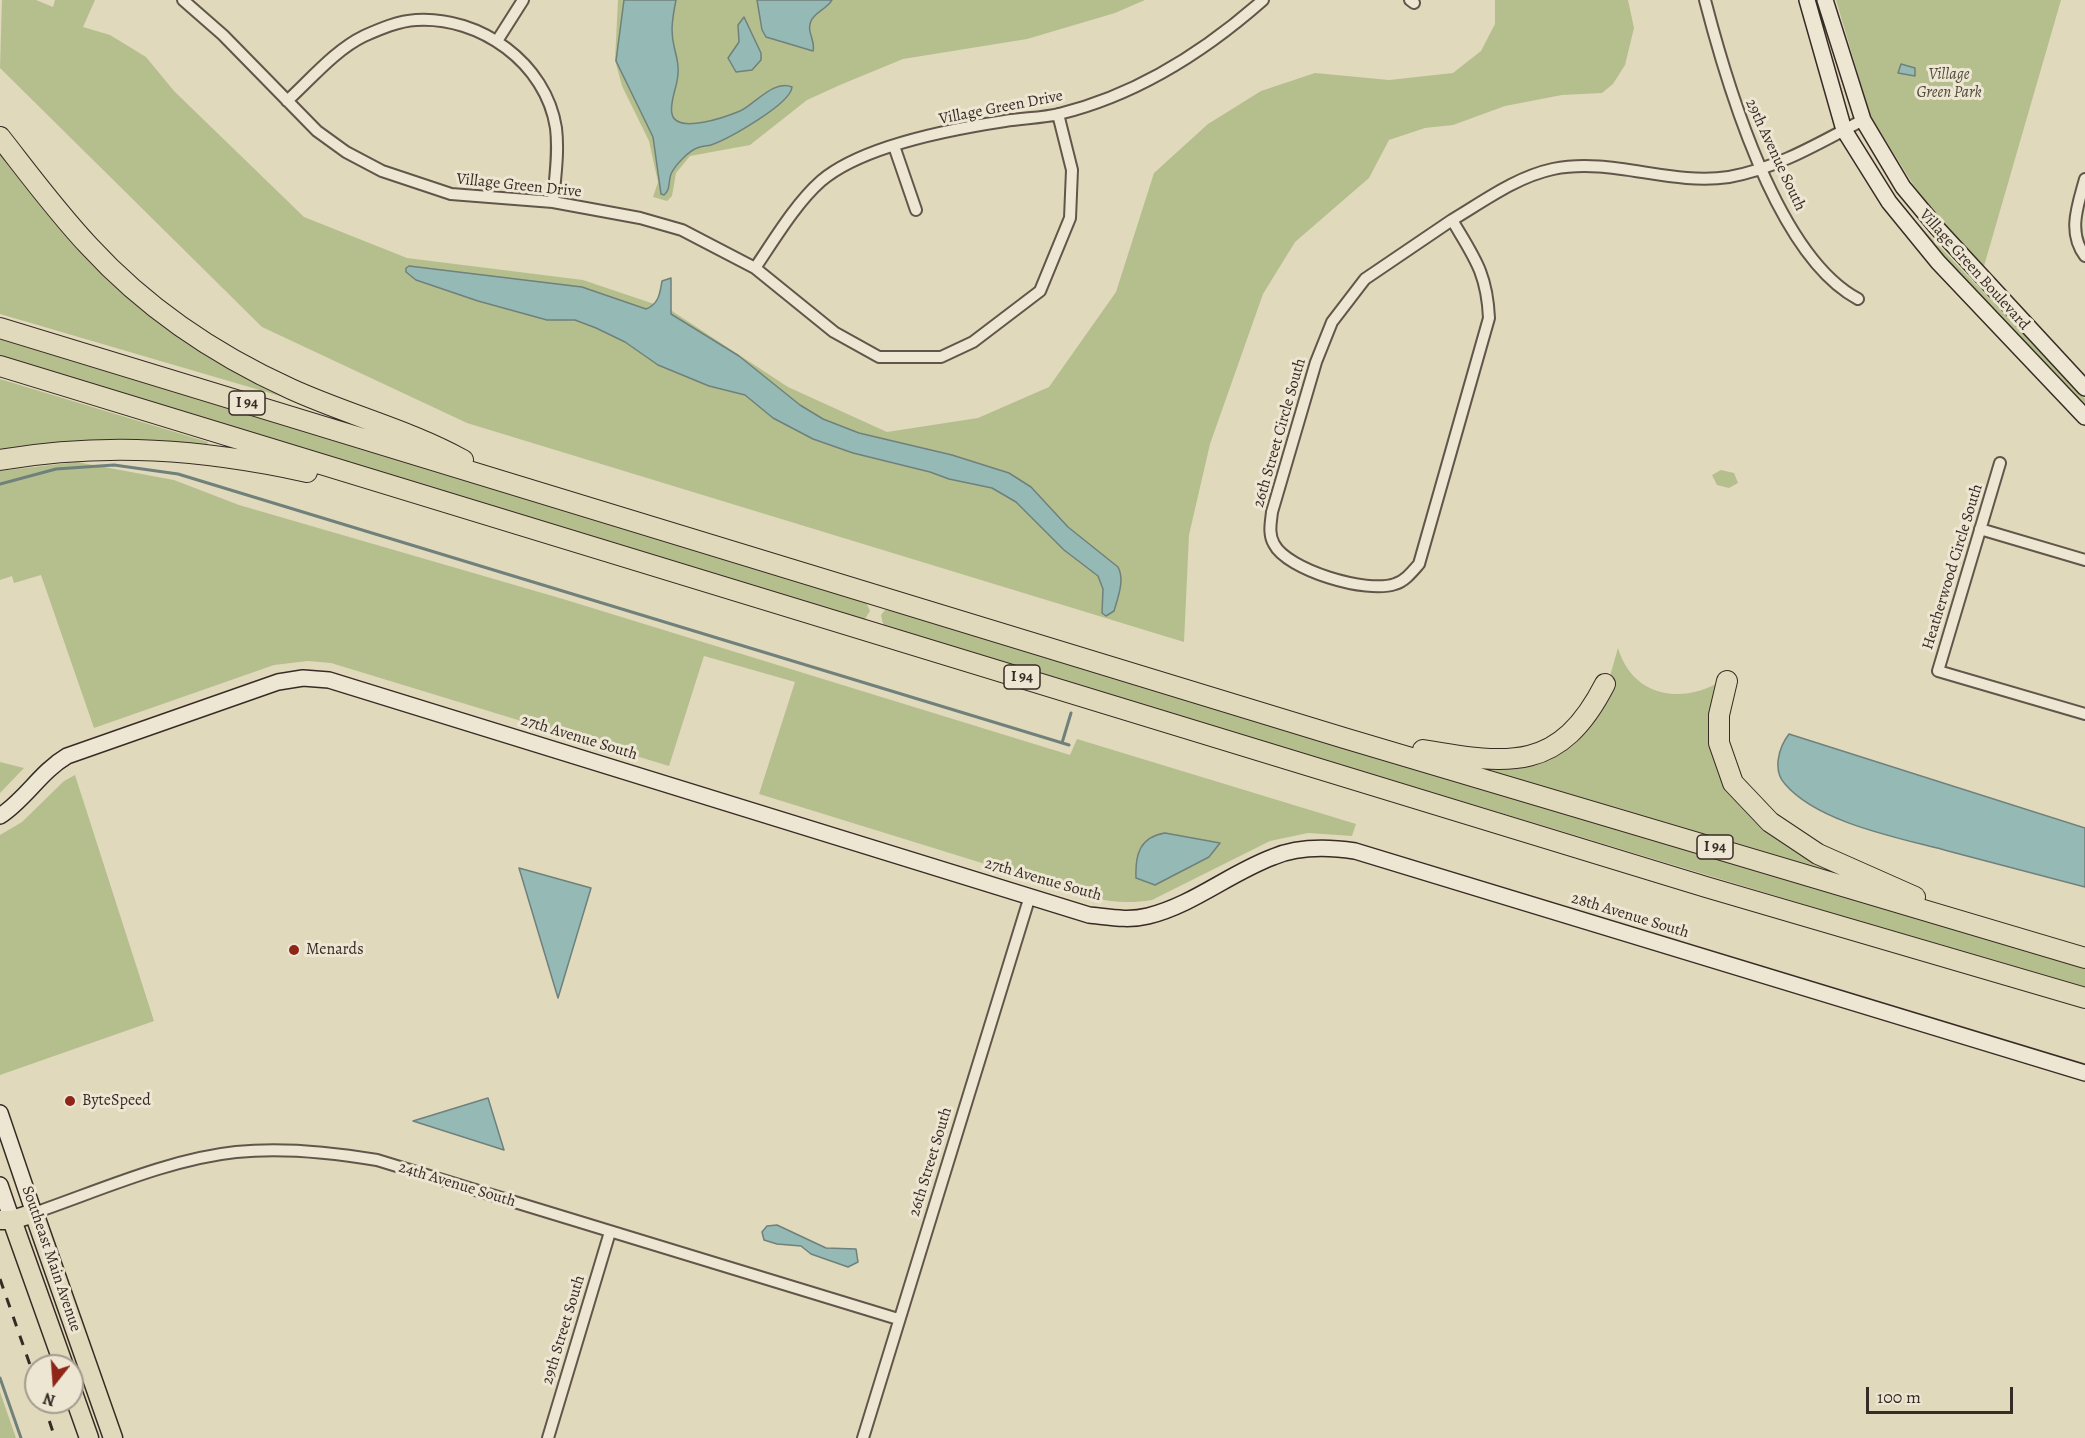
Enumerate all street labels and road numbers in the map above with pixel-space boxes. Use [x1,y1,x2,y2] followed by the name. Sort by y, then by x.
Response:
[937,87,1065,129] street label: Village Green Drive
[1741,96,1809,214] street label: 29th Avenue South
[455,170,583,202] street label: Village Green Drive
[1915,206,2033,334] street label: Village Green Boulevard
[1250,356,1310,510] street label: 26th Street Circle South
[229,391,265,415] road number: I 94
[1919,482,1987,652] street label: Heatherwood Circle South
[1004,665,1040,689] road number: I 94
[518,711,640,765] street label: 27th Avenue South
[1697,835,1733,859] road number: I 94
[982,854,1104,906] street label: 27th Avenue South
[1569,889,1691,943] street label: 28th Avenue South
[905,1105,957,1219] street label: 26th Street South
[396,1158,518,1212] street label: 24th Avenue South
[17,1184,85,1334] street label: Southeast Main Avenue
[538,1273,590,1387] street label: 29th Street South

